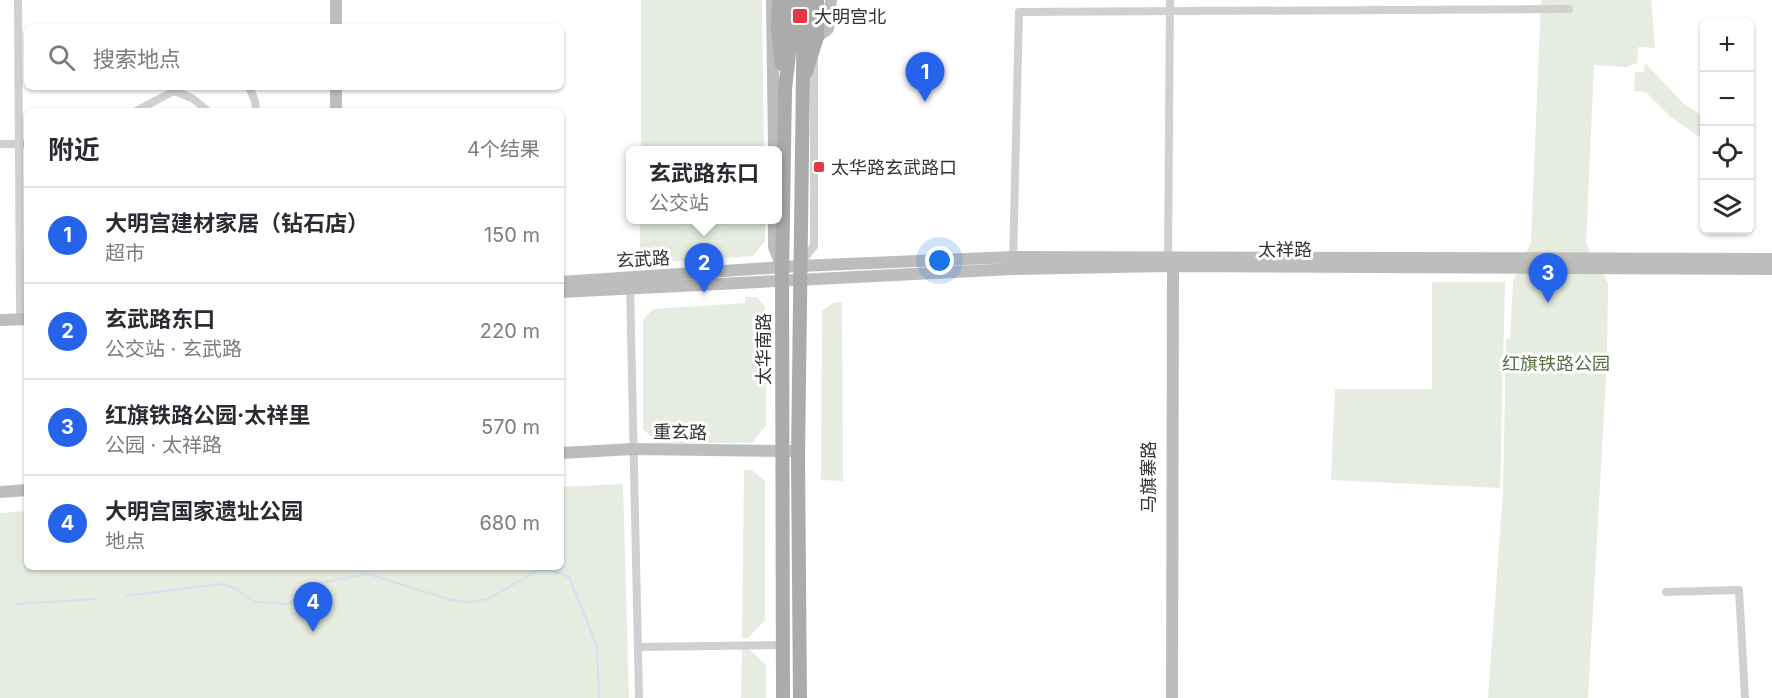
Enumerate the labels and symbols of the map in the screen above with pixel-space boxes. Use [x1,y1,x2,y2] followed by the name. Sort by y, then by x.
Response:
[814,6,886,27] place label: 大明宫北
[791,7,809,25] marker: 大明宫北
[906,52,944,102] pin: 1
[831,157,957,178] place label: 太华路玄武路口
[812,160,826,174] marker: 太华路玄武路口
[1258,239,1312,260] street label: 太祥路
[684,244,724,293] pin: 2
[925,246,954,275] your location
[615,247,671,271] street label: 玄武路
[1528,254,1568,303] pin: 3
[753,313,774,385] street label: 太华南路
[1502,353,1610,374] park label: 红旗铁路公园
[653,421,707,443] street label: 重玄路
[1138,441,1159,513] street label: 马旗寨路
[294,582,332,632] pin: 4

